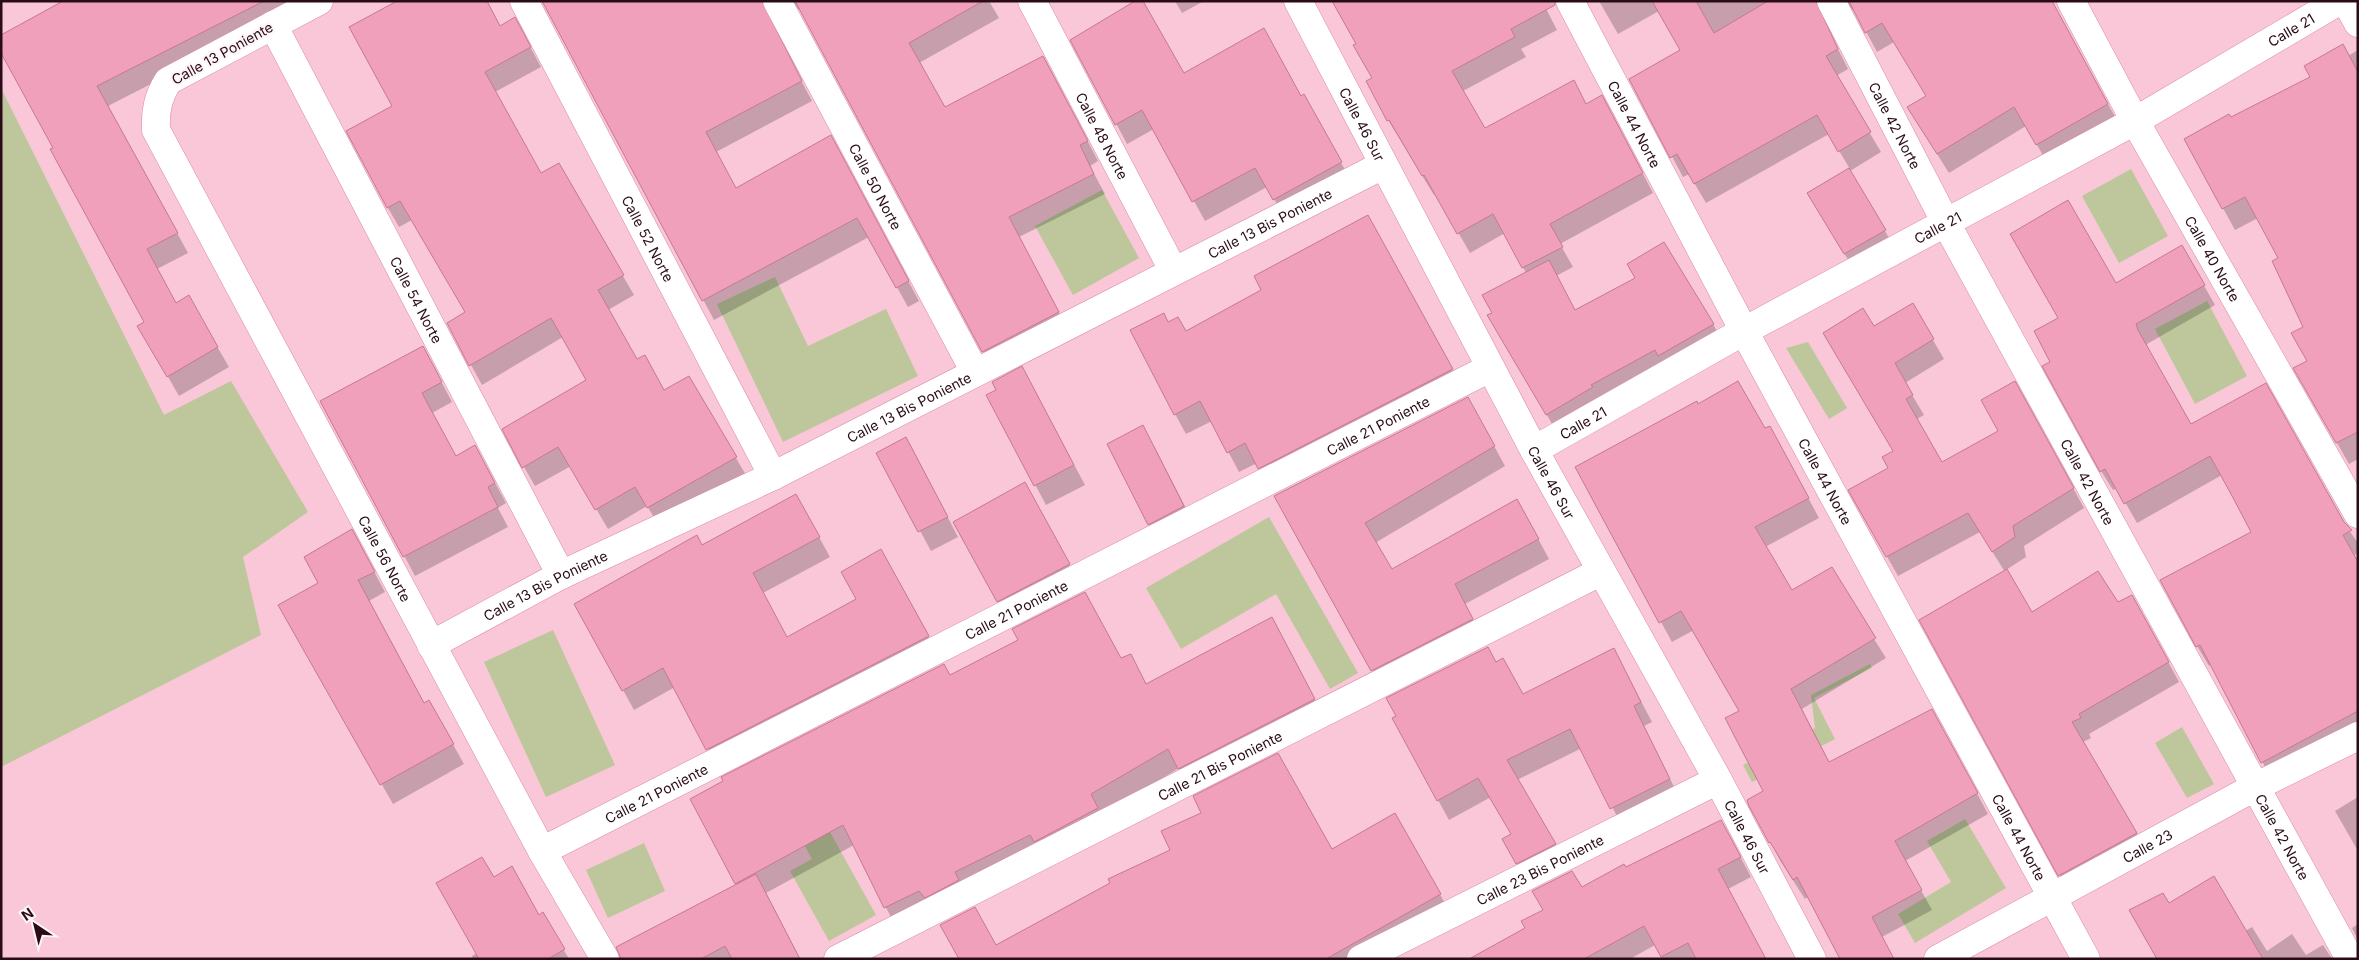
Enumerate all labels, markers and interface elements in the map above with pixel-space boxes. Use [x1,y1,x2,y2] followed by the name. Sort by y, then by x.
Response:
[2264,9,2317,50] street label: Calle 21
[168,18,276,88] street label: Calle 13 Poniente
[1605,77,1665,170] street label: Calle 44 Norte
[1866,79,1925,172] street label: Calle 42 Norte
[1336,84,1389,164] street label: Calle 46 Sur
[1073,89,1132,182] street label: Calle 48 Norte
[846,140,906,232] street label: Calle 50 Norte
[1205,184,1335,262] street label: Calle 13 Bis Poniente
[619,192,678,284] street label: Calle 52 Norte
[1911,207,1964,247] street label: Calle 21
[2182,213,2244,304] street label: Calle 40 Norte
[387,253,447,346] street label: Calle 54 Norte
[844,368,974,446] street label: Calle 13 Bis Poniente
[1323,392,1432,458] street label: Calle 21 Poniente
[1556,402,1609,442] street label: Calle 21
[1795,435,1856,527] street label: Calle 44 Norte
[2057,436,2118,528] street label: Calle 42 Norte
[1525,442,1579,522] street label: Calle 46 Sur
[355,512,415,604] street label: Calle 56 Norte
[480,546,610,624] street label: Calle 13 Bis Poniente
[962,576,1070,643] street label: Calle 21 Poniente
[1155,727,1285,804] street label: Calle 21 Bis Poniente
[602,760,710,826] street label: Calle 21 Poniente
[1989,791,2050,883] street label: Calle 44 Norte
[2252,791,2313,883] street label: Calle 42 Norte
[1721,797,1774,877] street label: Calle 46 Sur
[2119,825,2175,866] street label: Calle 23
[1473,830,1606,908] street label: Calle 23 Bis Poniente
[10,900,60,950] north arrow
[18,904,37,924] text: N

